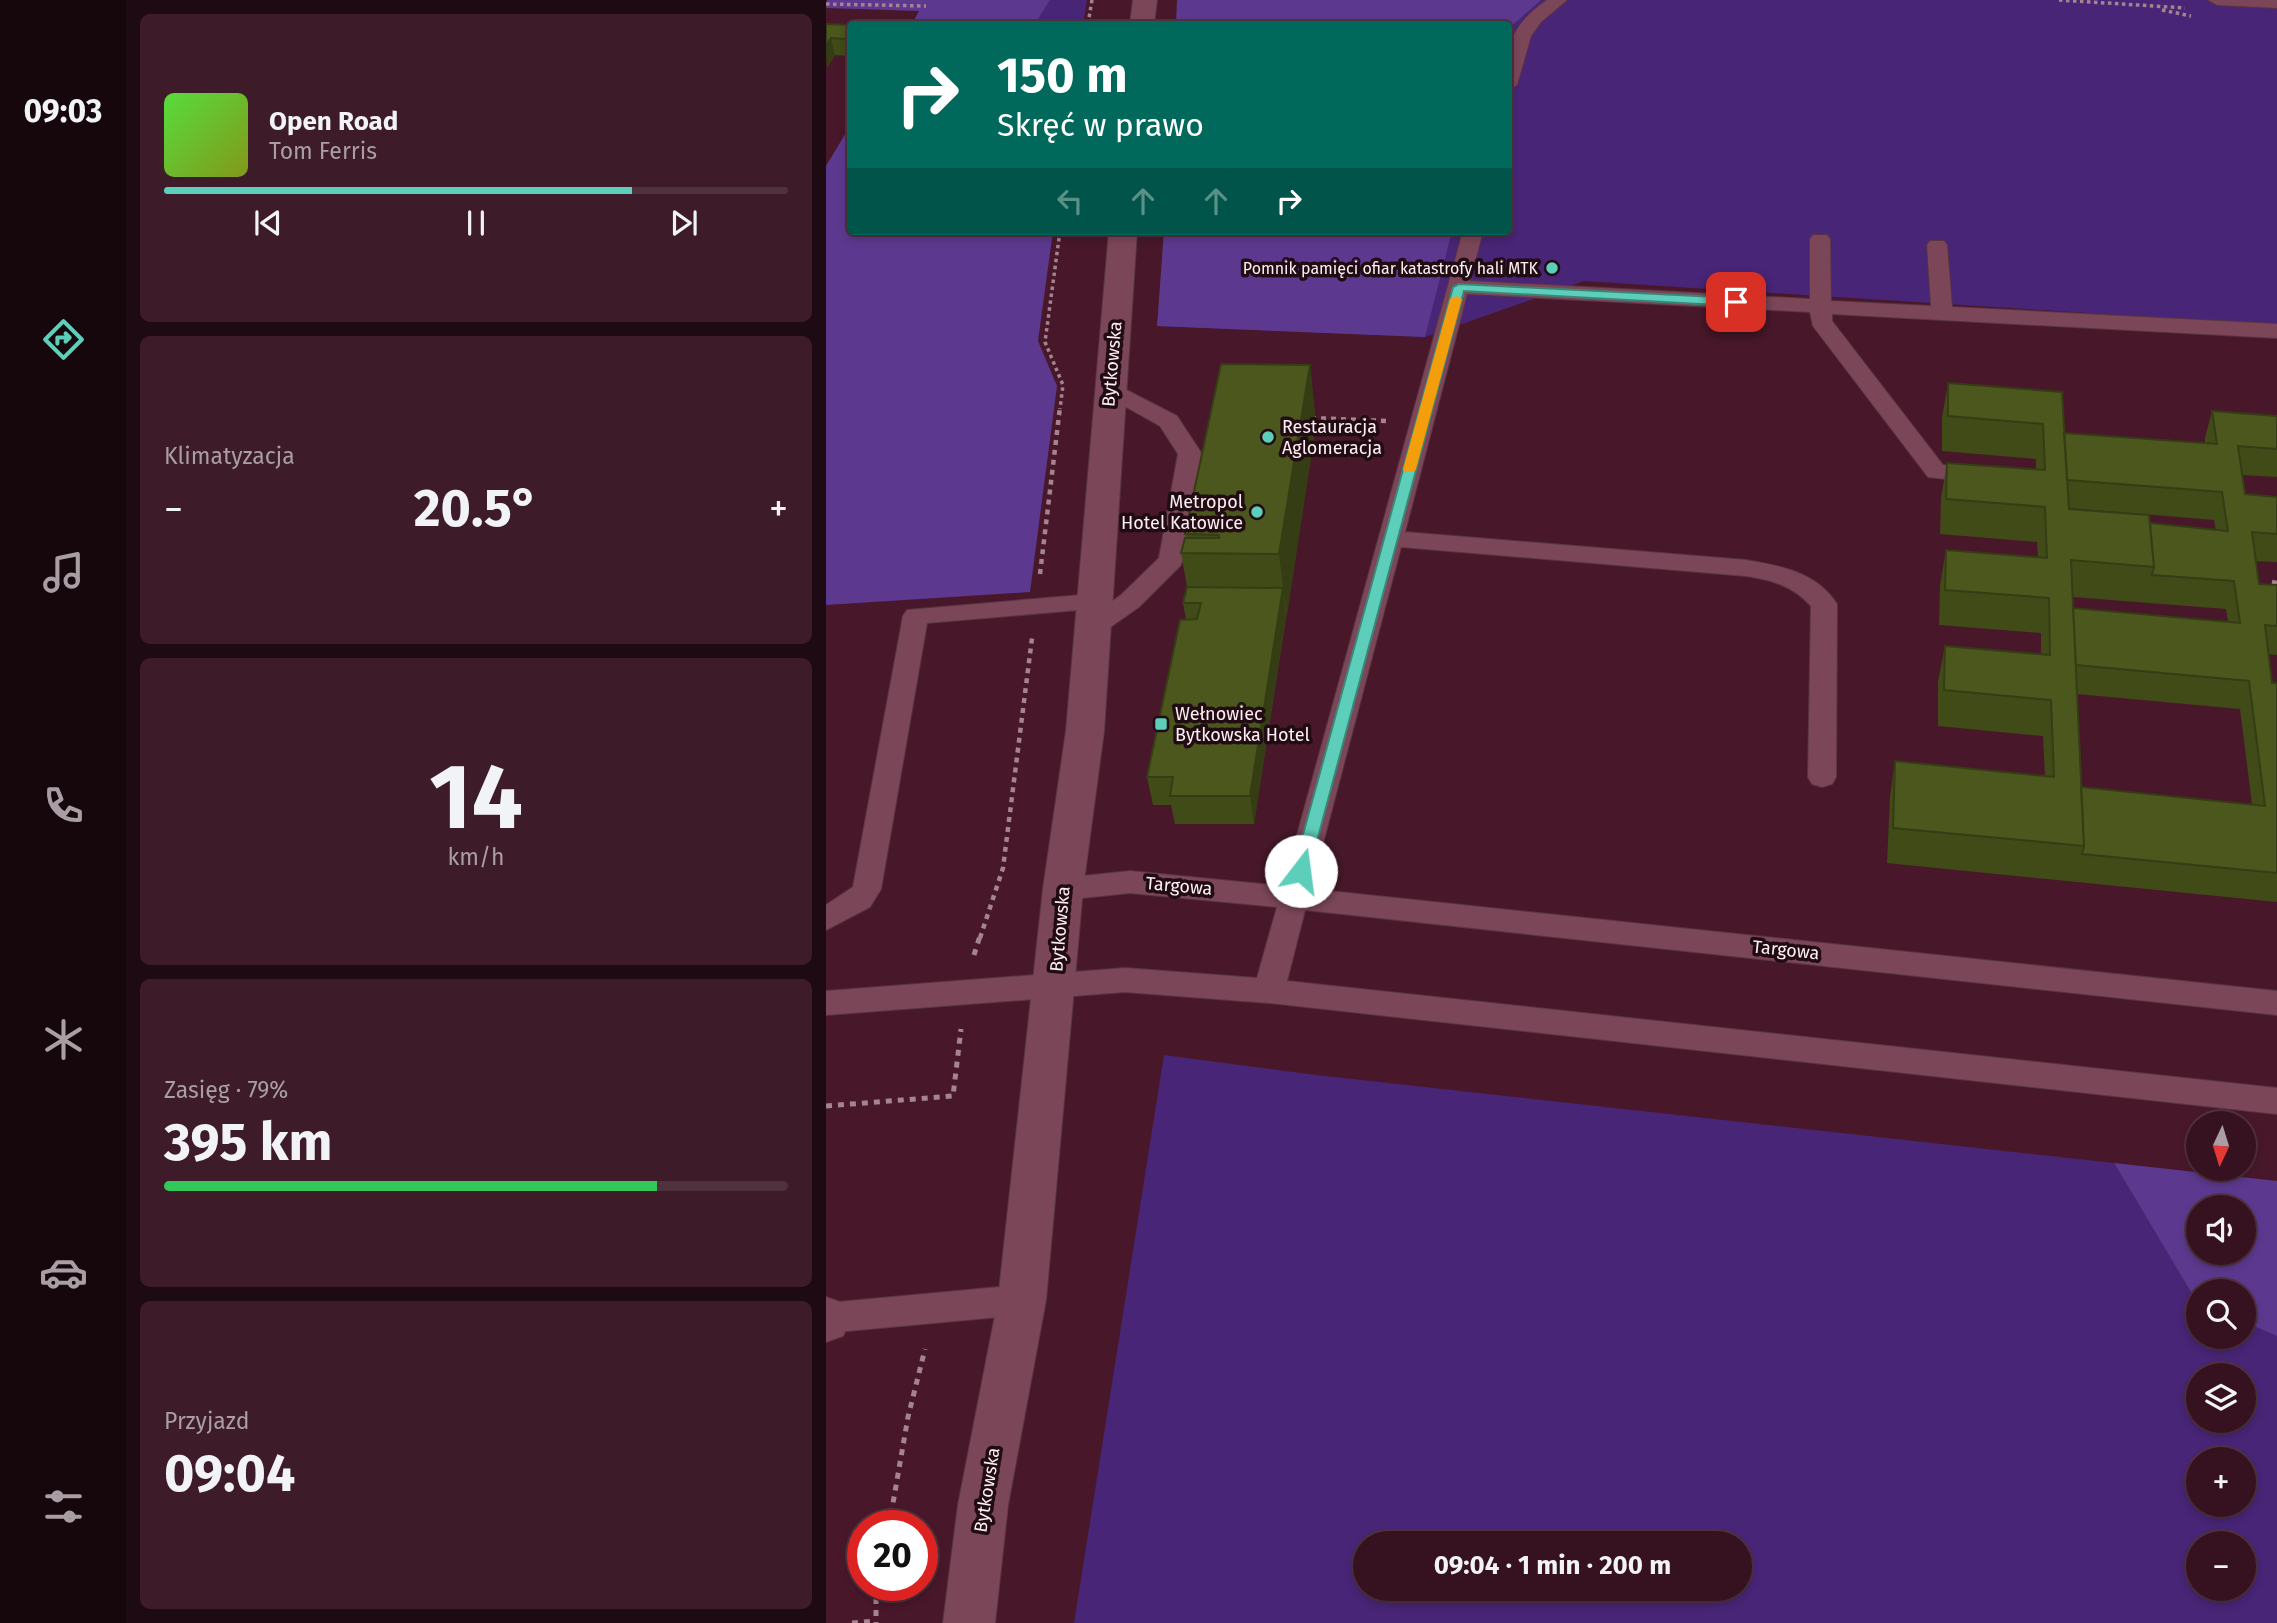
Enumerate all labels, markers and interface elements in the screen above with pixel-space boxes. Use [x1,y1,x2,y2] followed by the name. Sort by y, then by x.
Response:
[997,46,1128,105] text: 150 m
[882,49,973,140] icon: right
[23,92,103,130] text: 09:03
[269,106,398,137] text: Open Road
[997,106,1204,144] text: Skręć w prawo
[269,137,377,165] text: Tom Ferris
[1051,182,1089,220] icon: left
[1124,182,1162,220] icon: ahead
[1197,182,1235,220] icon: ahead
[1270,182,1308,220] icon: right
[249,204,287,242] icon: previous
[457,204,495,242] icon: pause
[665,204,703,242] icon: next
[1243,259,1539,278] place label: Pomnik pamięci ofiar katastrofy hali MTK
[1544,260,1560,276] marker: Pomnik pamięci ofiar katastrofy hali MTK
[1706,272,1766,332] pin
[1717,283,1755,321] icon: arrive
[39,315,88,364] icon: directions
[1097,320,1127,408] street label: Bytkowska
[1282,416,1382,459] place label: Restauracja Aglomeracja
[1260,429,1276,445] marker: Restauracja Aglomeracja
[164,442,295,470] text: Klimatyzacja
[414,477,538,540] text: 20.5°
[164,486,183,532] text: −
[769,486,788,532] text: +
[1121,491,1243,534] place label: Metropol Hotel Katowice
[1249,504,1265,520] marker: Metropol Hotel Katowice
[39,548,88,597] icon: music
[1175,703,1310,746] place label: Wełnowiec Bytkowska Hotel
[1153,716,1169,732] marker: Wełnowiec Bytkowska Hotel
[429,743,523,852] text: 14
[39,781,88,830] icon: phone
[1264,834,1338,908] position arrow
[448,843,504,871] text: km/h
[1145,872,1213,900] street label: Targowa
[1045,885,1075,973] street label: Bytkowska
[1752,936,1820,964] street label: Targowa
[39,1015,88,1064] icon: climate
[164,1076,288,1104] text: Zasięg · 79%
[164,1111,332,1174] text: 395 km
[2186,1111,2256,1181] north arrow
[2186,1111,2256,1601] map controls
[2186,1195,2256,1265] button: sound
[39,1248,88,1297] icon: car
[2186,1279,2256,1349] button: search
[2186,1363,2256,1433] button: layers
[164,1407,250,1435] text: Przyjazd
[164,1442,295,1505] text: 09:04
[969,1446,1005,1534] street label: Bytkowska
[2186,1447,2256,1517] button: +
[39,1482,88,1531] icon: filters
[847,1510,938,1601] speed limit sign: 20
[2186,1531,2256,1601] button: −
[1434,1550,1671,1581] text: 09:04 · 1 min · 200 m

